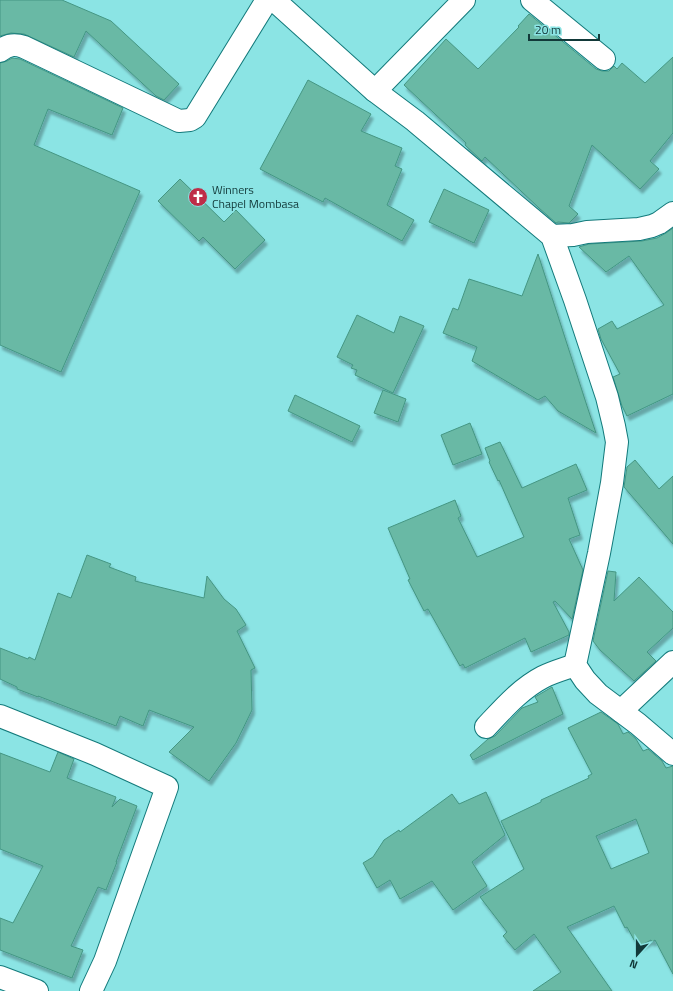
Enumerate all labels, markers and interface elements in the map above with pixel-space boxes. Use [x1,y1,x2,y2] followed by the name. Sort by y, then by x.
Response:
[529,16,599,42] scale bar
[535,20,561,39] text: 20 m
[212,180,299,213] place label: Winners Chapel Mombasa
[187,186,209,208] church icon: Winners Chapel Mombasa
[617,935,657,975] north arrow
[627,956,640,973] text: N

